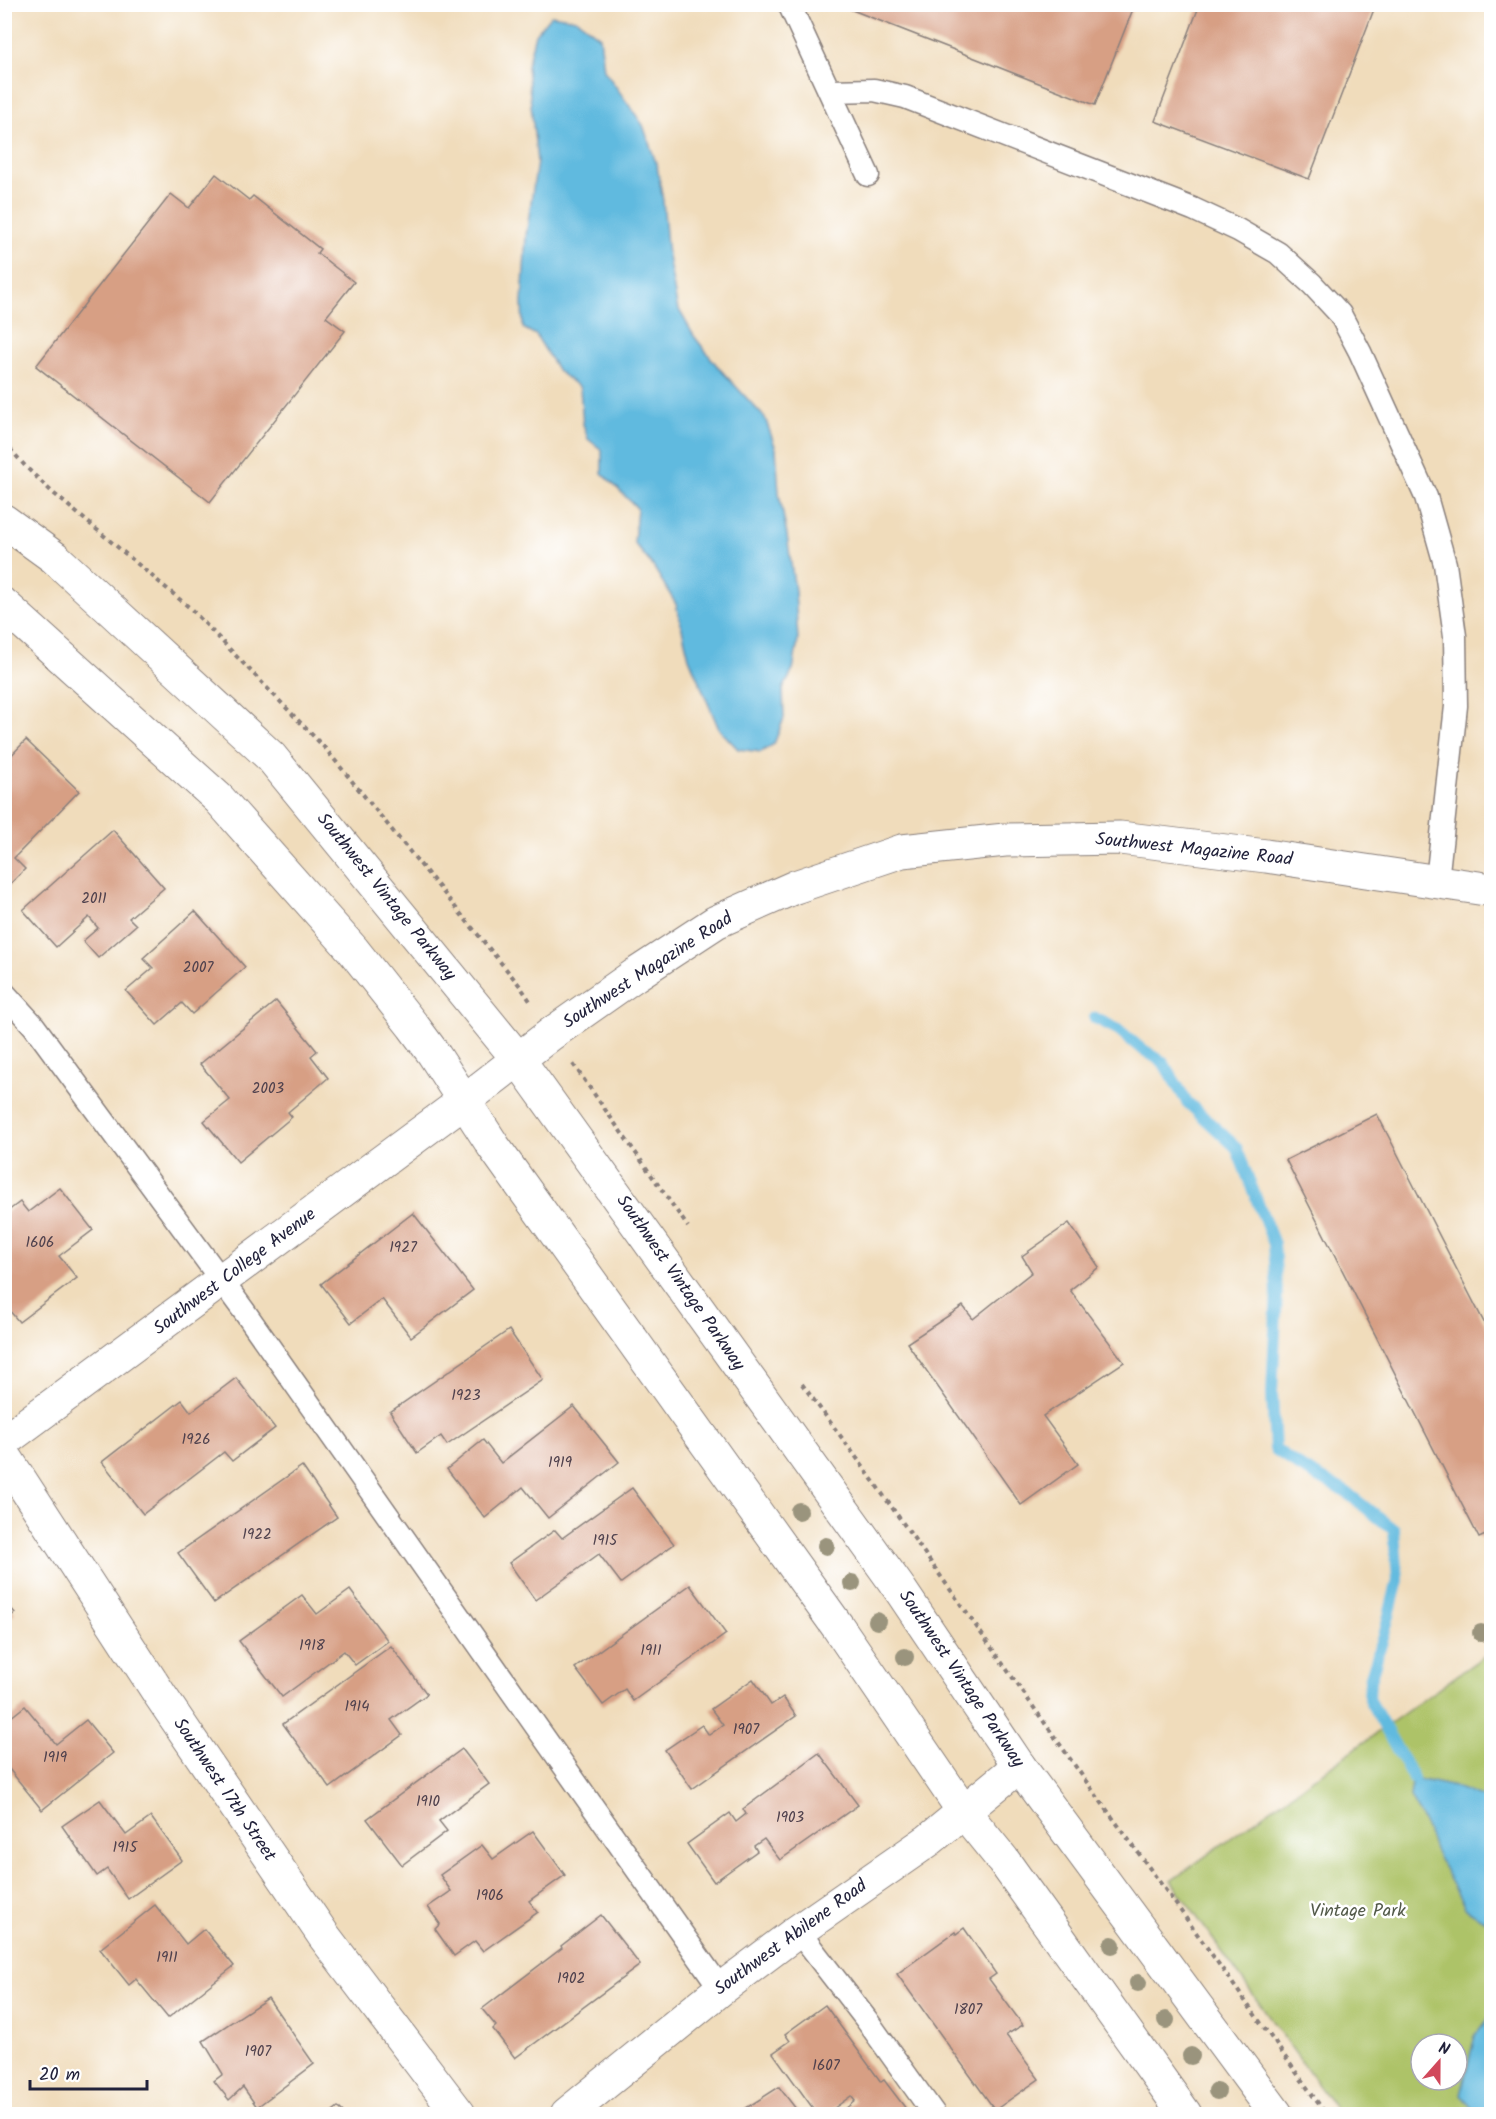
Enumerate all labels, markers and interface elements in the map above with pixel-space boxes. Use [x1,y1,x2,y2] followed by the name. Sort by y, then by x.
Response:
[309,807,464,988] street label: Southwest Vintage Parkway
[1094,825,1295,875] street label: Southwest Magazine Road
[81,887,107,911] house number: 2011
[557,904,740,1037] street label: Southwest Magazine Road
[183,956,214,980] house number: 2007
[252,1077,285,1101] house number: 2003
[608,1189,752,1378] street label: Southwest Vintage Parkway
[147,1201,323,1343] street label: Southwest College Avenue
[26,1231,54,1255] house number: 1606
[389,1236,418,1260] house number: 1927
[451,1384,481,1408] house number: 1923
[181,1428,211,1452] house number: 1926
[548,1451,573,1475] house number: 1919
[242,1523,272,1547] house number: 1922
[593,1529,618,1553] house number: 1915
[890,1584,1032,1774] street label: Southwest Vintage Parkway
[299,1634,326,1658] house number: 1918
[640,1639,662,1663] house number: 1911
[344,1695,370,1719] house number: 1914
[165,1712,284,1869] street label: Southwest 17th Street
[733,1718,760,1742] house number: 1907
[43,1746,68,1770] house number: 1919
[416,1790,441,1814] house number: 1910
[776,1806,804,1830] house number: 1903
[113,1836,138,1860] house number: 1915
[708,1872,874,2004] street label: Southwest Abilene Road
[476,1884,504,1908] house number: 1906
[1310,1897,1406,1926] park label: Vintage Park
[156,1946,178,1970] house number: 1911
[557,1967,585,1991] house number: 1902
[954,1998,983,2022] house number: 1807
[1409,2032,1469,2092] north arrow
[1435,2036,1453,2063] text: N
[245,2040,272,2064] house number: 1907
[30,2053,147,2091] scale bar
[812,2054,841,2078] house number: 1607
[39,2061,80,2090] text: 20 m

